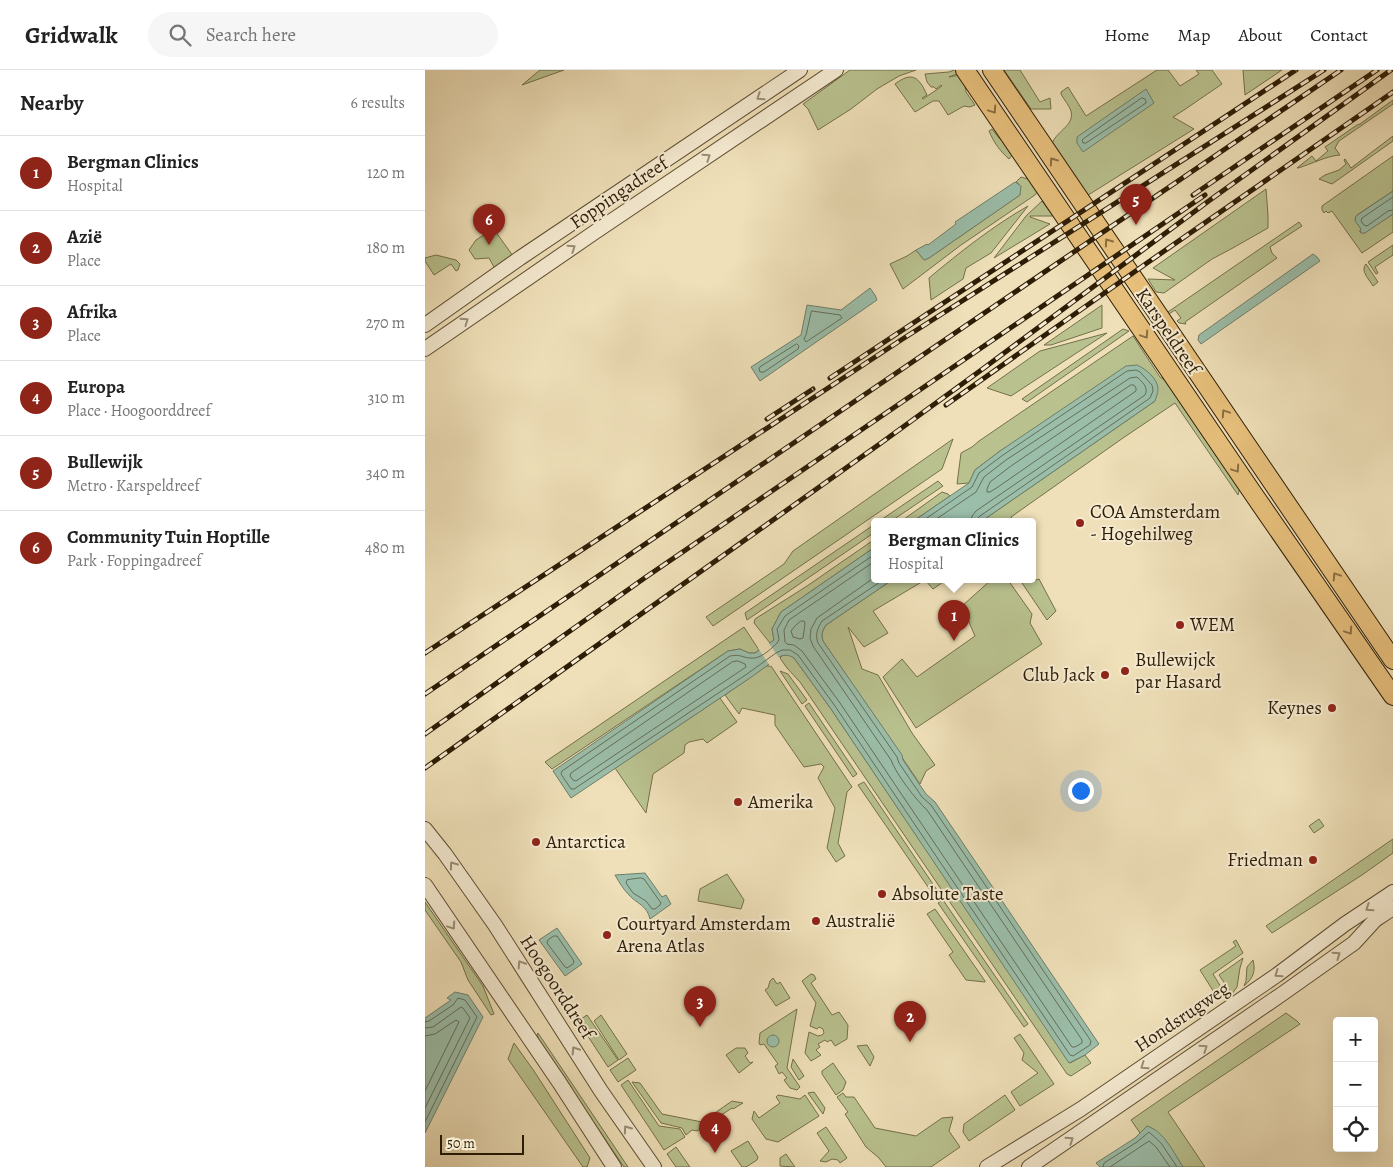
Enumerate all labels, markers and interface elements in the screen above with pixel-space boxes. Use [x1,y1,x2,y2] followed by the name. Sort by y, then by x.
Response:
[148,12,498,57] search box
[25,19,118,51] text: Gridwalk
[166,21,194,49] icon: search
[206,22,296,48] text: Search here
[1104,23,1149,47] text: Home
[1177,23,1210,47] text: Map
[1238,23,1282,47] text: About
[1310,23,1368,47] text: Contact
[20,89,83,117] text: Nearby
[756,91,765,100] one-way arrow
[351,92,405,114] text: 6 results
[986,105,996,114] one-way arrow
[67,149,199,175] text: Bergman Clinics
[565,149,675,235] street label: Foppingadreef
[702,153,711,163] one-way arrow
[1050,157,1059,167] one-way arrow
[33,162,39,184] text: 1
[367,162,405,184] text: 120 m
[67,175,123,197] text: Hospital
[1120,184,1152,225] pin: 5
[473,204,505,245] pin: 6
[67,224,102,250] text: Azië
[32,237,40,259] text: 2
[367,237,405,259] text: 180 m
[1105,238,1114,247] one-way arrow
[567,245,576,254] one-way arrow
[67,250,101,272] text: Place
[1129,283,1208,382] street label: Karspeldreef
[67,299,117,325] text: Afrika
[33,312,39,334] text: 3
[366,312,405,334] text: 270 m
[459,318,469,327] one-way arrow
[67,325,101,347] text: Place
[1139,329,1148,339] one-way arrow
[67,374,125,400] text: Europa
[32,387,40,409] text: 4
[368,387,405,409] text: 310 m
[67,400,211,422] text: Place · Hoogoorddreef
[1222,409,1231,419] one-way arrow
[67,449,143,475] text: Bullewijk
[33,462,39,484] text: 5
[366,462,405,484] text: 340 m
[1230,463,1239,473] one-way arrow
[67,475,200,497] text: Metro · Karspeldreef
[1090,499,1221,547] place label: COA Amsterdam - Hogehilweg
[1074,517,1086,529] marker: COA Amsterdam - Hogehilweg
[871,518,1036,583] popup
[67,524,270,550] text: Community Tuin Hoptille
[888,527,1019,553] text: Bergman Clinics
[32,537,40,559] text: 6
[365,537,405,559] text: 480 m
[67,550,202,572] text: Park · Foppingadreef
[888,553,943,575] text: Hospital
[1333,572,1342,582] one-way arrow
[938,600,970,641] pin: 1
[1189,612,1235,638] place label: WEM
[1174,619,1186,631] marker: WEM
[1343,626,1352,635] one-way arrow
[1135,647,1222,695] place label: Bullewijck par Hasard
[1023,662,1096,688] place label: Club Jack
[1119,665,1131,677] marker: Bullewijck par Hasard
[1099,669,1111,681] marker: Club Jack
[1267,695,1322,721] place label: Keynes
[1326,702,1338,714] marker: Keynes
[1068,778,1094,804] your location
[747,789,814,815] place label: Amerika
[732,796,744,808] marker: Amerika
[545,829,626,855] place label: Antarctica
[530,836,542,848] marker: Antarctica
[1227,847,1303,873] place label: Friedman
[1307,854,1319,866] marker: Friedman
[450,861,459,871] one-way arrow
[891,881,1004,907] place label: Absolute Taste
[876,888,888,900] marker: Absolute Taste
[1365,902,1375,911] one-way arrow
[825,908,895,934] place label: Australië
[616,911,791,959] place label: Courtyard Amsterdam Arena Atlas
[810,915,822,927] marker: Australië
[446,920,455,930] one-way arrow
[601,929,613,941] marker: Courtyard Amsterdam Arena Atlas
[514,930,602,1046] street label: Hoogoorddreef
[1331,952,1341,961] one-way arrow
[517,961,527,970] one-way arrow
[1274,968,1284,977] one-way arrow
[1129,975,1235,1058] street label: Hondsrugweg
[684,986,716,1027] pin: 3
[894,1001,926,1042] pin: 2
[1333,1017,1378,1152] map controls
[1333,1017,1378,1062] button: +
[1198,1045,1207,1054] one-way arrow
[572,1047,581,1056] one-way arrow
[1140,1059,1149,1069] one-way arrow
[1333,1062,1378,1107] button: −
[1333,1107,1378,1152] button: locate
[699,1112,731,1153] pin: 4
[624,1125,633,1135] one-way arrow
[440,1132,524,1155] scale bar
[447,1134,475,1153] text: 50 m
[1064,1136,1073,1146] one-way arrow

